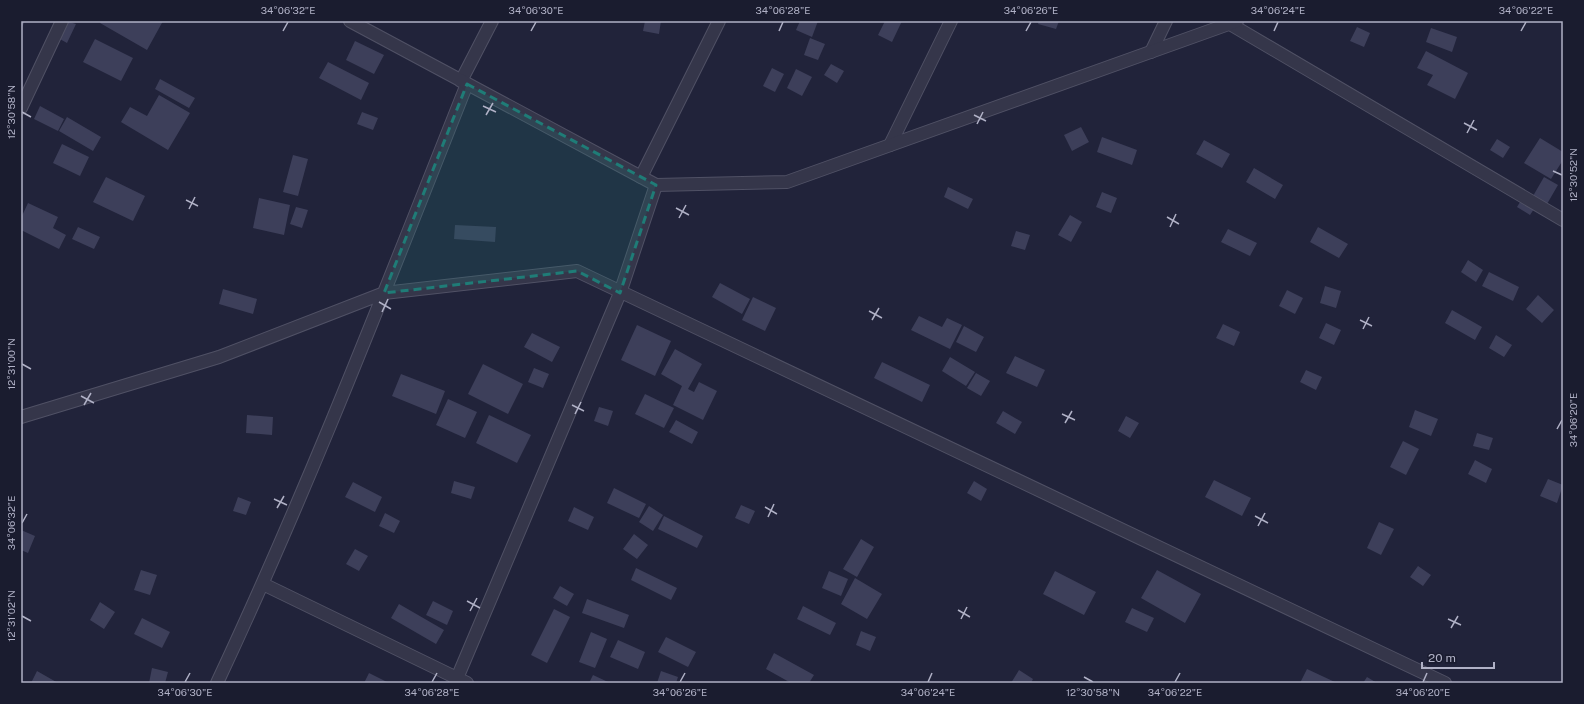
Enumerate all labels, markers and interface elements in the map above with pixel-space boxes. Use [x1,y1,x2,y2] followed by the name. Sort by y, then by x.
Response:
[261,4,315,16] text: 34°06'32"E
[509,4,563,16] text: 34°06'30"E
[756,4,810,16] text: 34°06'28"E
[1004,4,1058,16] text: 34°06'26"E
[1251,4,1305,16] text: 34°06'24"E
[1499,4,1553,16] text: 34°06'22"E
[5,85,17,139] text: 12°30'58"N
[1567,148,1579,202] text: 12°30'52"N
[5,338,17,390] text: 12°31'00"N
[1567,393,1579,447] text: 34°06'20"E
[5,496,17,550] text: 34°06'32"E
[5,590,17,642] text: 12°31'02"N
[1422,644,1494,670] scale bar
[1428,651,1456,665] text: 20 m
[158,686,212,698] text: 34°06'30"E
[405,686,459,698] text: 34°06'28"E
[653,686,707,698] text: 34°06'26"E
[901,686,955,698] text: 34°06'24"E
[1066,686,1120,698] text: 12°30'58"N
[1148,686,1202,698] text: 34°06'22"E
[1396,686,1450,698] text: 34°06'20"E

